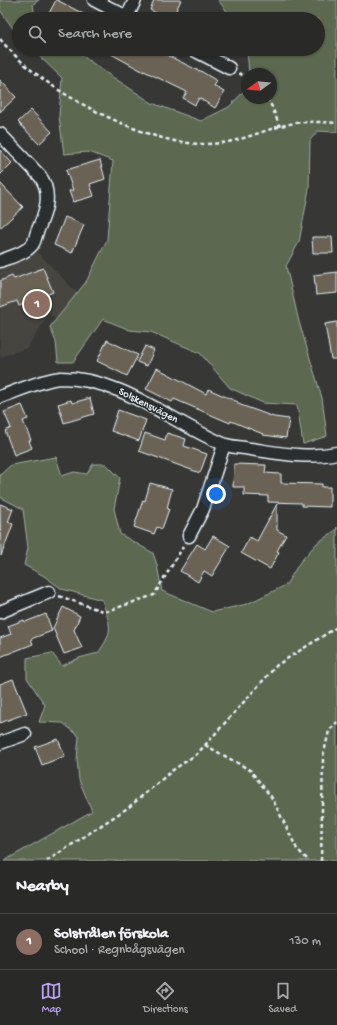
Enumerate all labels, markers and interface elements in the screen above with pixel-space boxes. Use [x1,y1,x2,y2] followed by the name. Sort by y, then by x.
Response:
[12,12,325,56] search box
[26,23,48,45] icon: search
[58,25,132,43] text: Search here
[241,68,277,104] north arrow
[24,289,50,319] pin: 1
[116,386,180,427] street label: Solskensvägen
[206,484,226,504] your location
[16,877,69,897] text: Nearby
[54,925,168,943] text: Solstrålen förskola
[26,934,32,949] text: 1
[289,934,321,949] text: 130 m
[54,943,185,958] text: School · Regnbågsvägen
[40,980,62,1016] tab: Map
[143,980,188,1016] tab: Directions
[268,980,297,1016] tab: Saved

